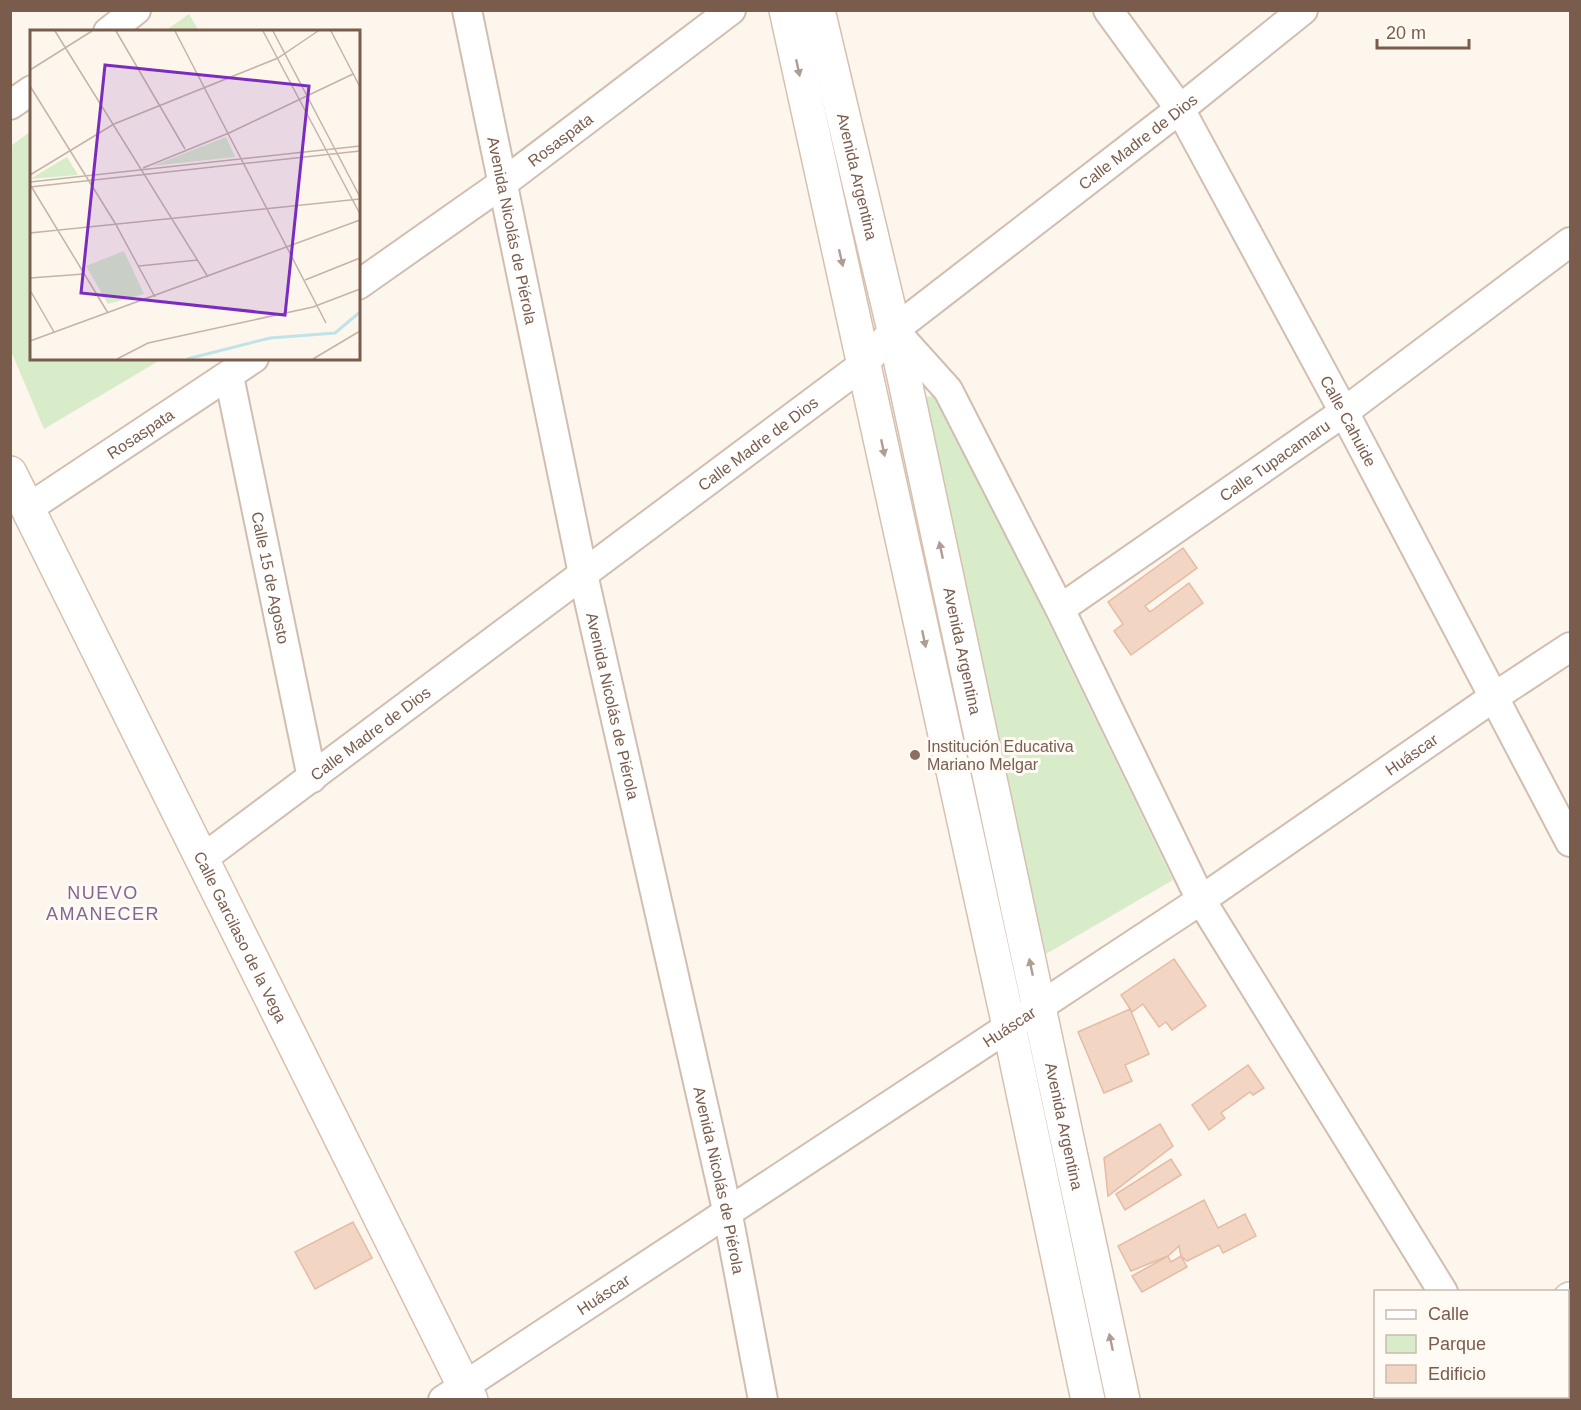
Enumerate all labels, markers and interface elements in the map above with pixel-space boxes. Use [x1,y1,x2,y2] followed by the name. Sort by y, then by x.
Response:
[1377,12,1468,50] scale bar
[1386,23,1426,43] text: 20 m
[30,30,360,360] inset map
[794,58,804,77] one-way arrow
[1075,91,1201,193] street label: Calle Madre de Dios
[525,110,596,170] street label: Rosaspata
[834,111,880,242] street label: Avenida Argentina
[484,135,539,326] street label: Avenida Nicolás de Piérola
[836,249,846,267] one-way arrow
[1317,373,1379,470] street label: Calle Cahuide
[695,394,821,494] street label: Calle Madre de Dios
[104,406,177,462] street label: Rosaspata
[1217,417,1333,505] street label: Calle Tupacamaru
[879,439,888,458] one-way arrow
[248,510,292,645] street label: Calle 15 de Agosto
[935,541,945,560] one-way arrow
[940,586,984,716] street label: Avenida Argentina
[583,611,642,801] street label: Avenida Nicolás de Piérola
[920,630,930,648] one-way arrow
[307,683,434,784] street label: Calle Madre de Dios
[1382,730,1442,779] street label: Huáscar
[927,738,1074,773] place label: Institución Educativa Mariano Melgar
[908,748,922,762] marker: Institución Educativa Mariano Melgar
[191,849,290,1025] street label: Calle Garcilaso de la Vega
[46,883,160,924] district label: NUEVO AMANECER
[1026,957,1035,976] one-way arrow
[980,1003,1039,1051] street label: Huáscar
[1042,1061,1086,1191] street label: Avenida Argentina
[690,1085,747,1275] street label: Avenida Nicolás de Piérola
[574,1271,634,1318] street label: Huáscar
[1374,1290,1569,1398] legend
[1428,1304,1469,1324] text: Calle
[1106,1333,1115,1352] one-way arrow
[1428,1334,1486,1354] text: Parque
[1428,1364,1486,1384] text: Edificio

